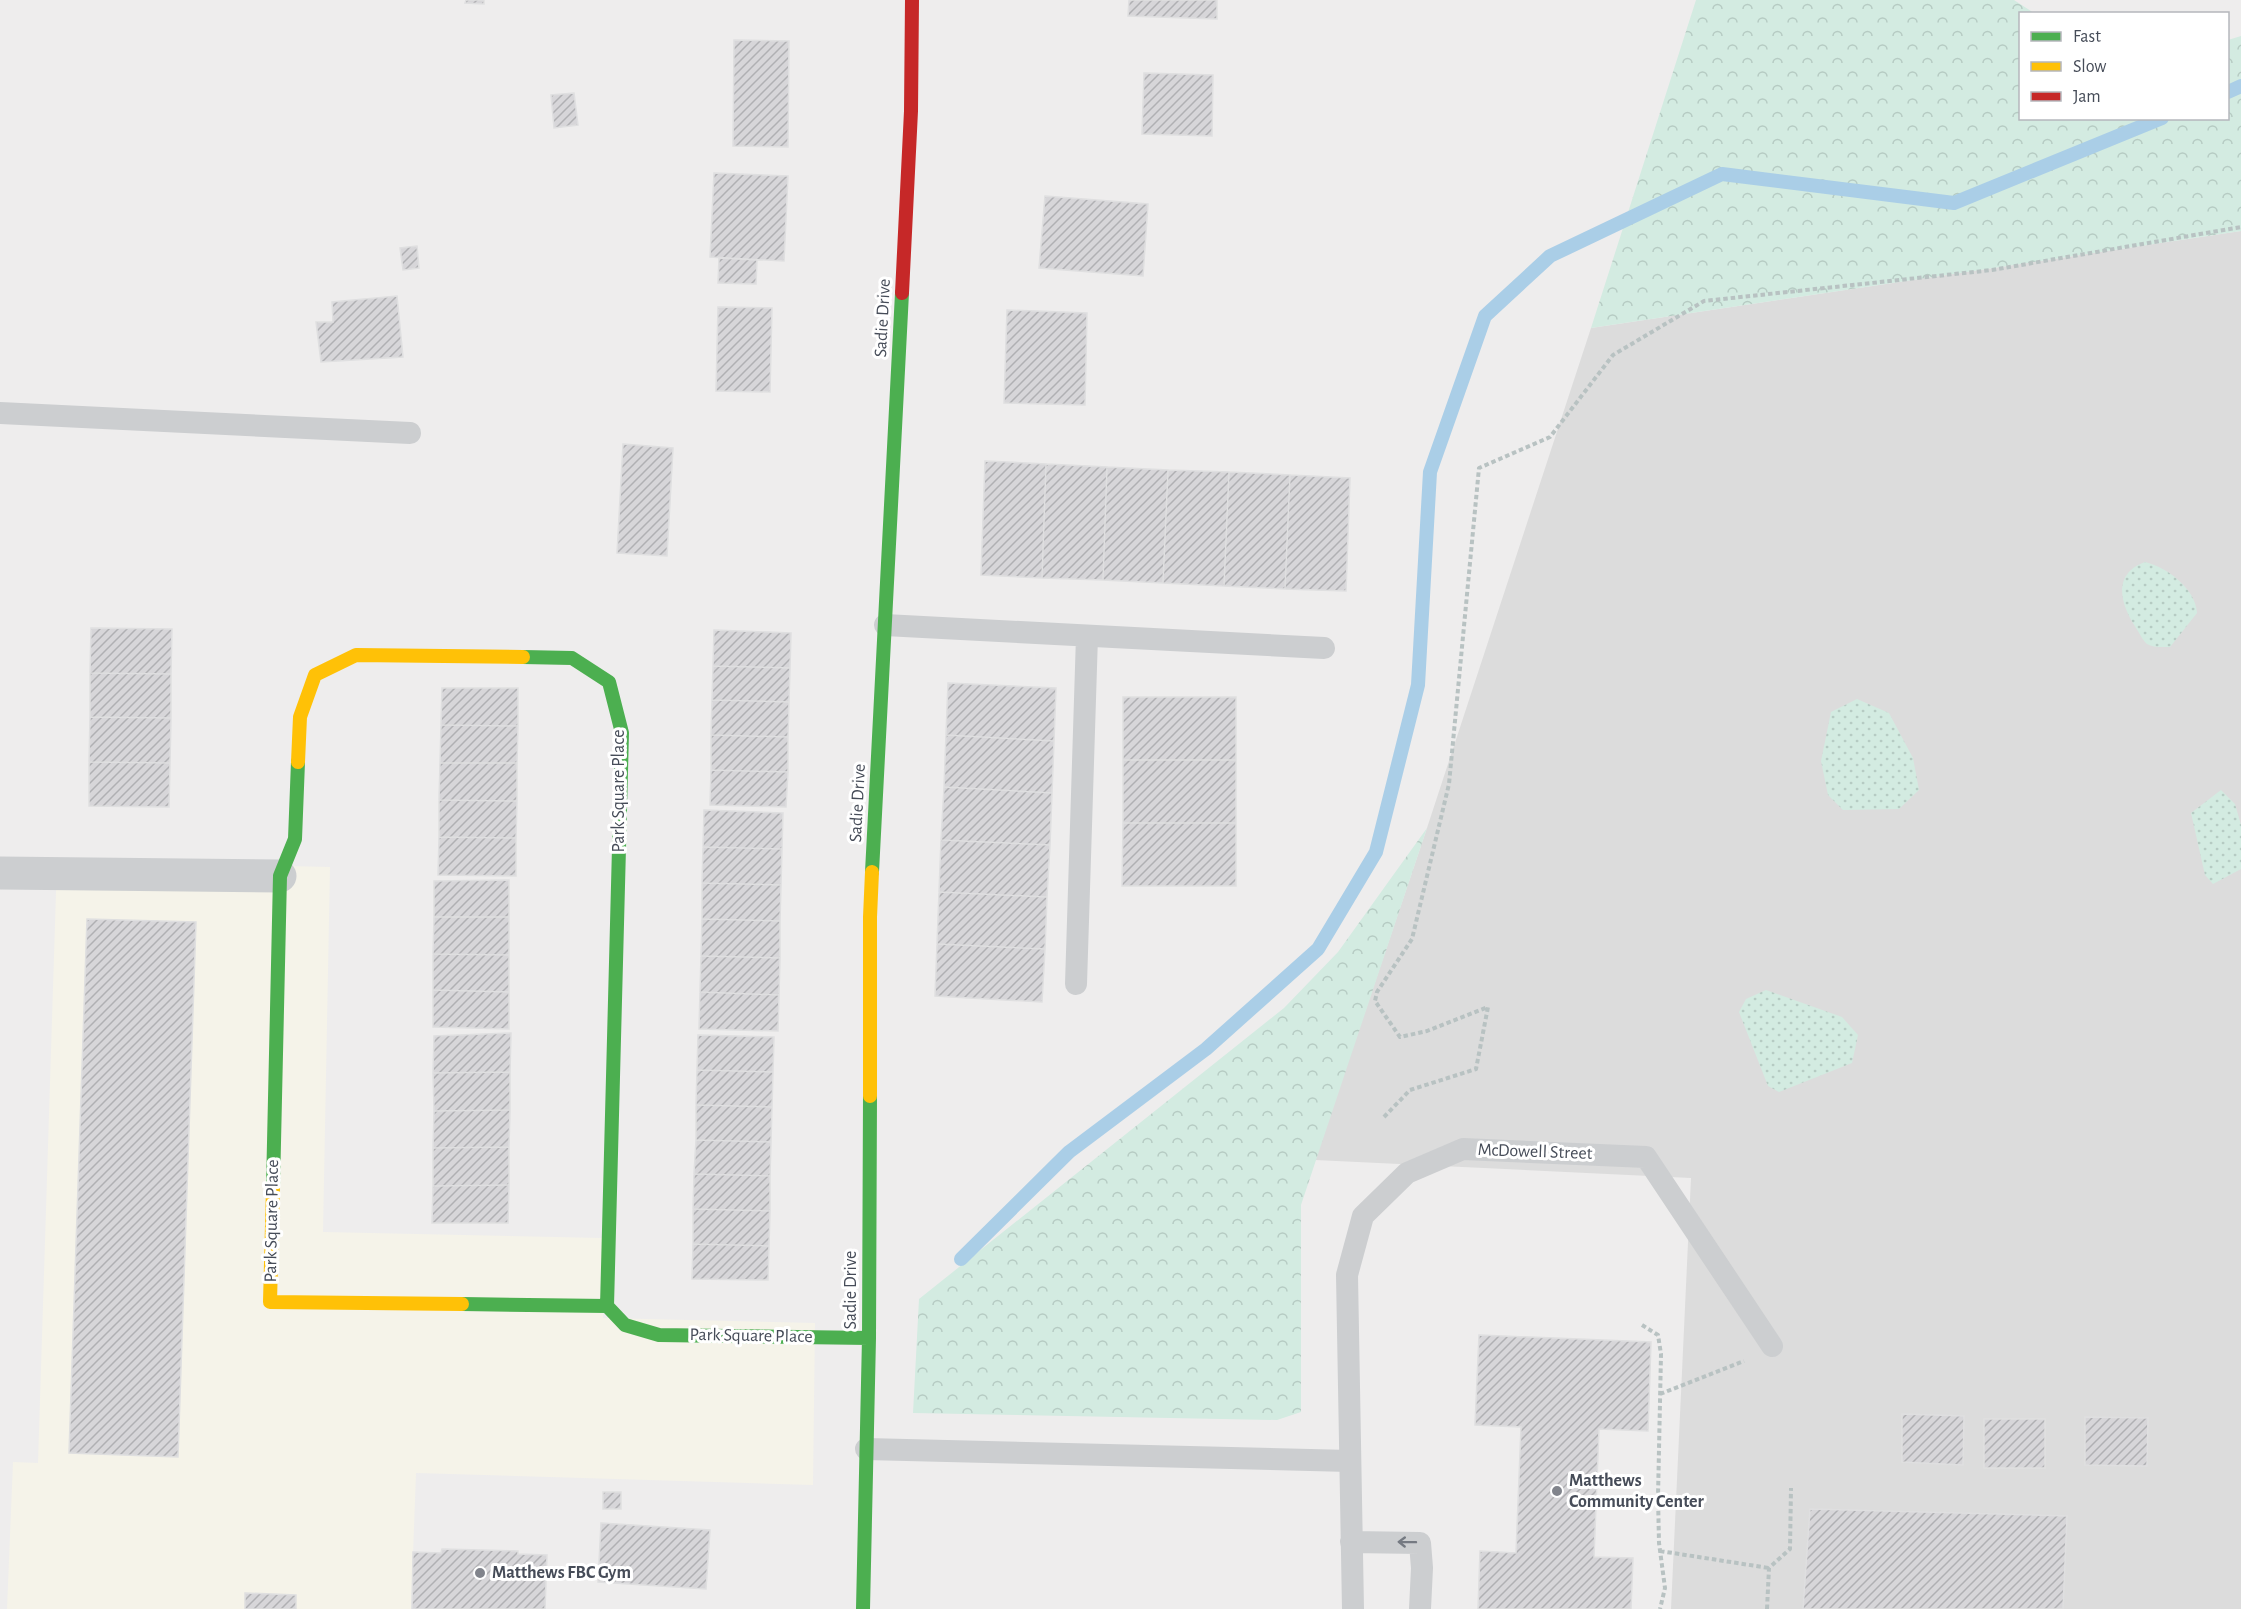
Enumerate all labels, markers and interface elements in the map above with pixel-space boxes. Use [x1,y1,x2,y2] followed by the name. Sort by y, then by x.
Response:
[2019,12,2229,120] legend
[2073,28,2101,46] text: Fast
[2073,58,2106,76] text: Slow
[2073,88,2101,106] text: Jam
[872,278,894,358] street label: Sadie Drive
[610,729,628,853] street label: Park Square Place
[847,763,869,843] street label: Sadie Drive
[1477,1141,1593,1163] street label: McDowell Street
[262,1159,282,1283] street label: Park Square Place
[842,1251,860,1329] street label: Sadie Drive
[689,1326,813,1346] street label: Park Square Place
[1569,1472,1705,1511] place label: Matthews Community Center
[1550,1484,1564,1498] marker: Matthews Community Center
[1397,1537,1417,1548] one-way arrow
[492,1564,631,1582] place label: Matthews FBC Gym
[473,1566,487,1580] marker: Matthews FBC Gym

